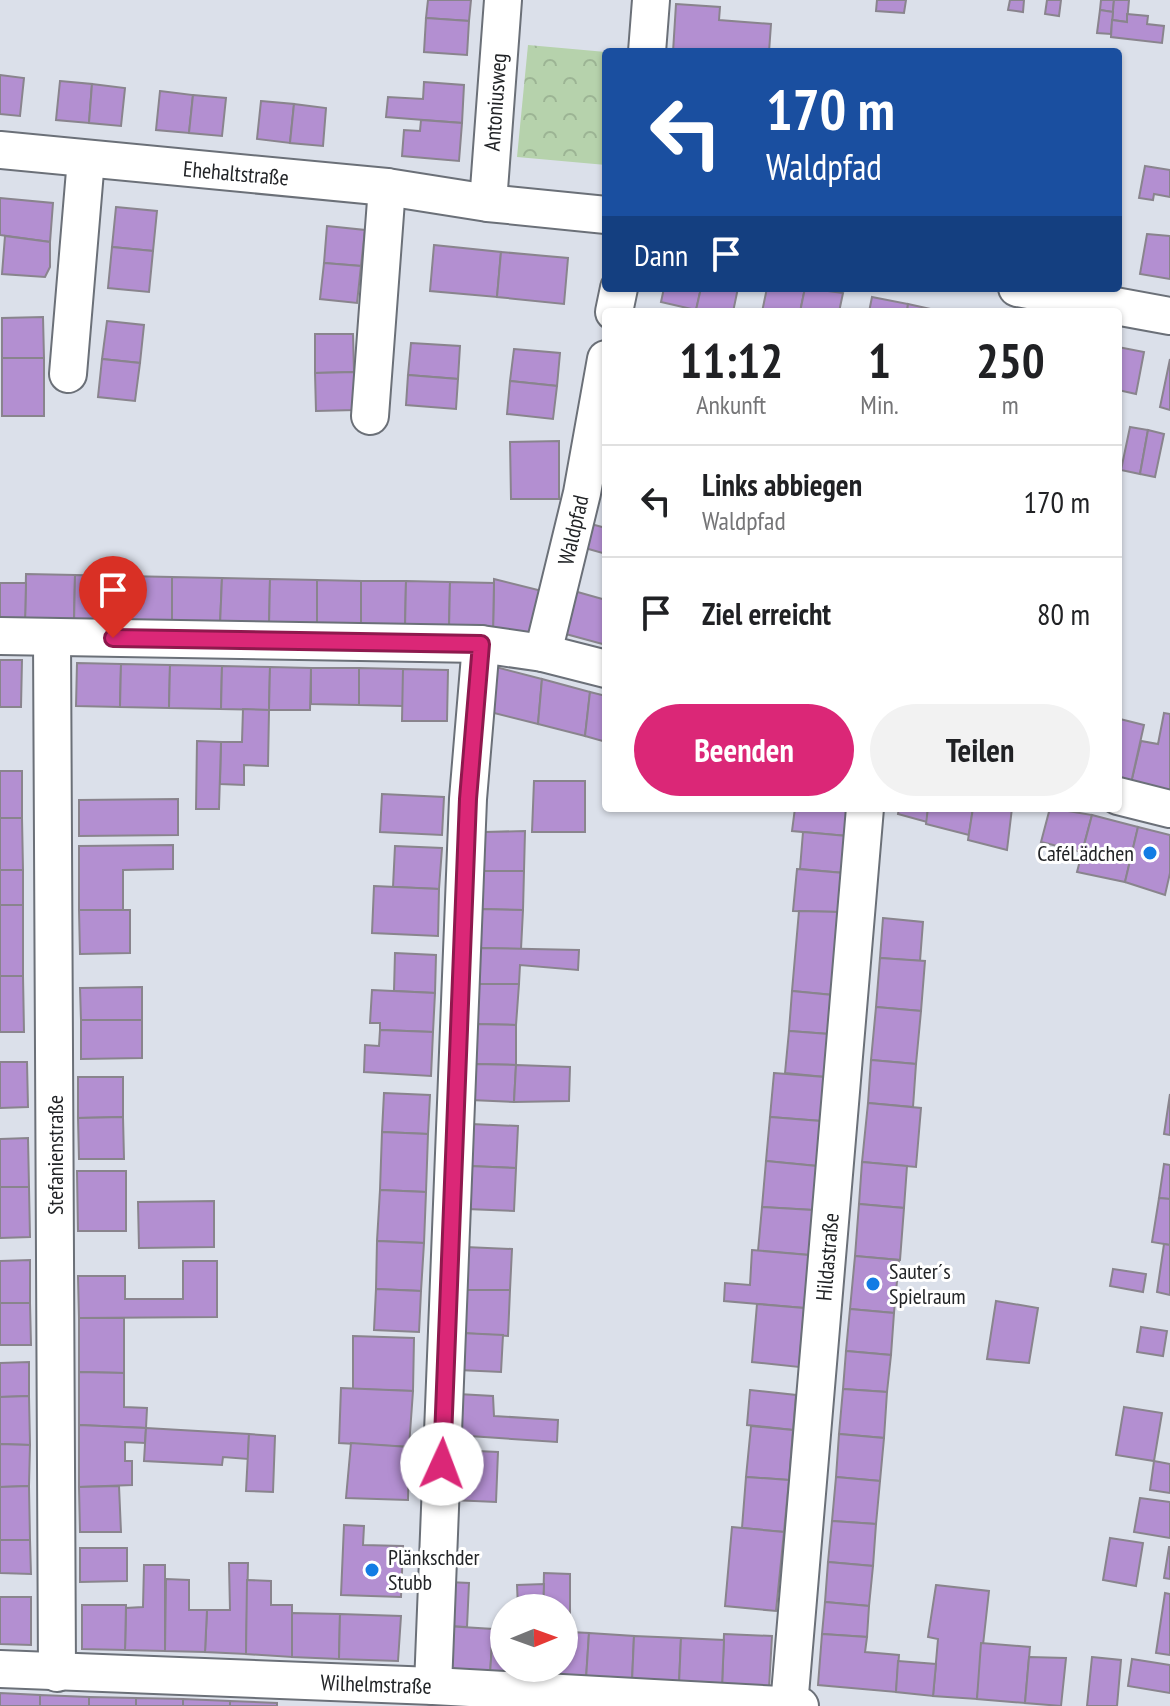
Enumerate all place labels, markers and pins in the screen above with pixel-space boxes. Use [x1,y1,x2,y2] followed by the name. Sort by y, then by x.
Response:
[79,556,147,638] pin
[1037,839,1134,867] place label: CaféLädchen
[1141,844,1159,862] marker: CaféLädchen
[889,1257,966,1310] place label: Sauter´s Spielraum
[864,1275,882,1293] marker: Sauter´s Spielraum
[388,1543,480,1596] place label: Plänkschder Stubb
[363,1561,381,1579] marker: Plänkschder Stubb

